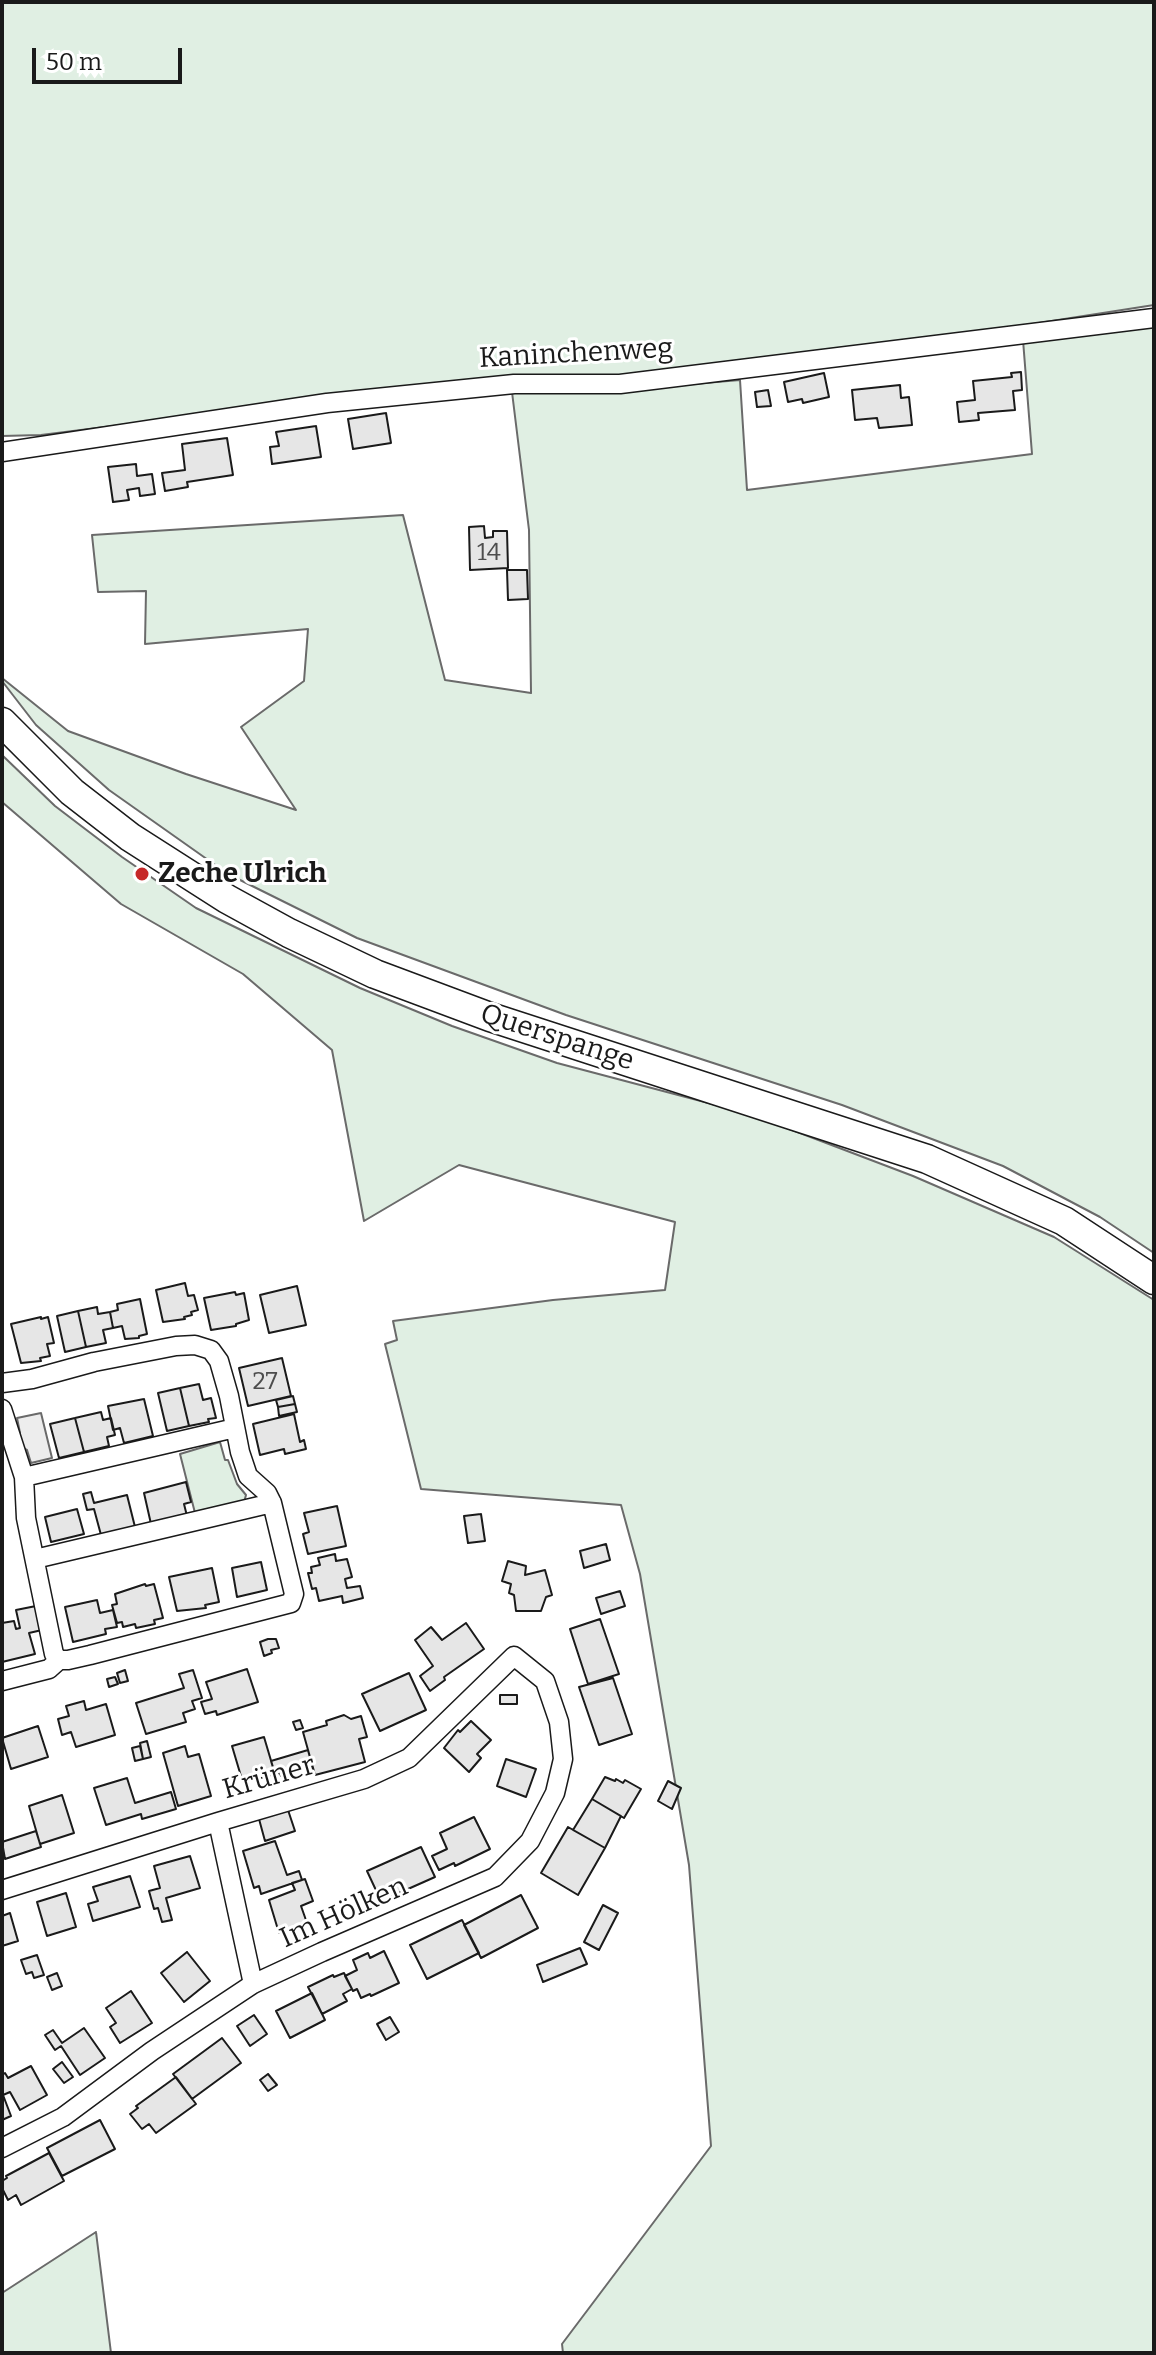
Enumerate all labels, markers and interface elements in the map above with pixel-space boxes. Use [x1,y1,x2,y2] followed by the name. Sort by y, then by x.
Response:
[36,32,186,82] scale bar
[46,48,102,76] text: 50 m
[478,332,674,376] street label: Kaninchenweg
[477,539,501,567] house number: 14
[158,857,327,891] place label: Zeche Ulrich
[133,865,151,883] marker: Zeche Ulrich
[476,997,638,1079] street label: Querspange
[253,1368,277,1396] house number: 27
[219,1749,319,1807] street label: Krüner
[275,1870,413,1956] street label: Im Hölken

